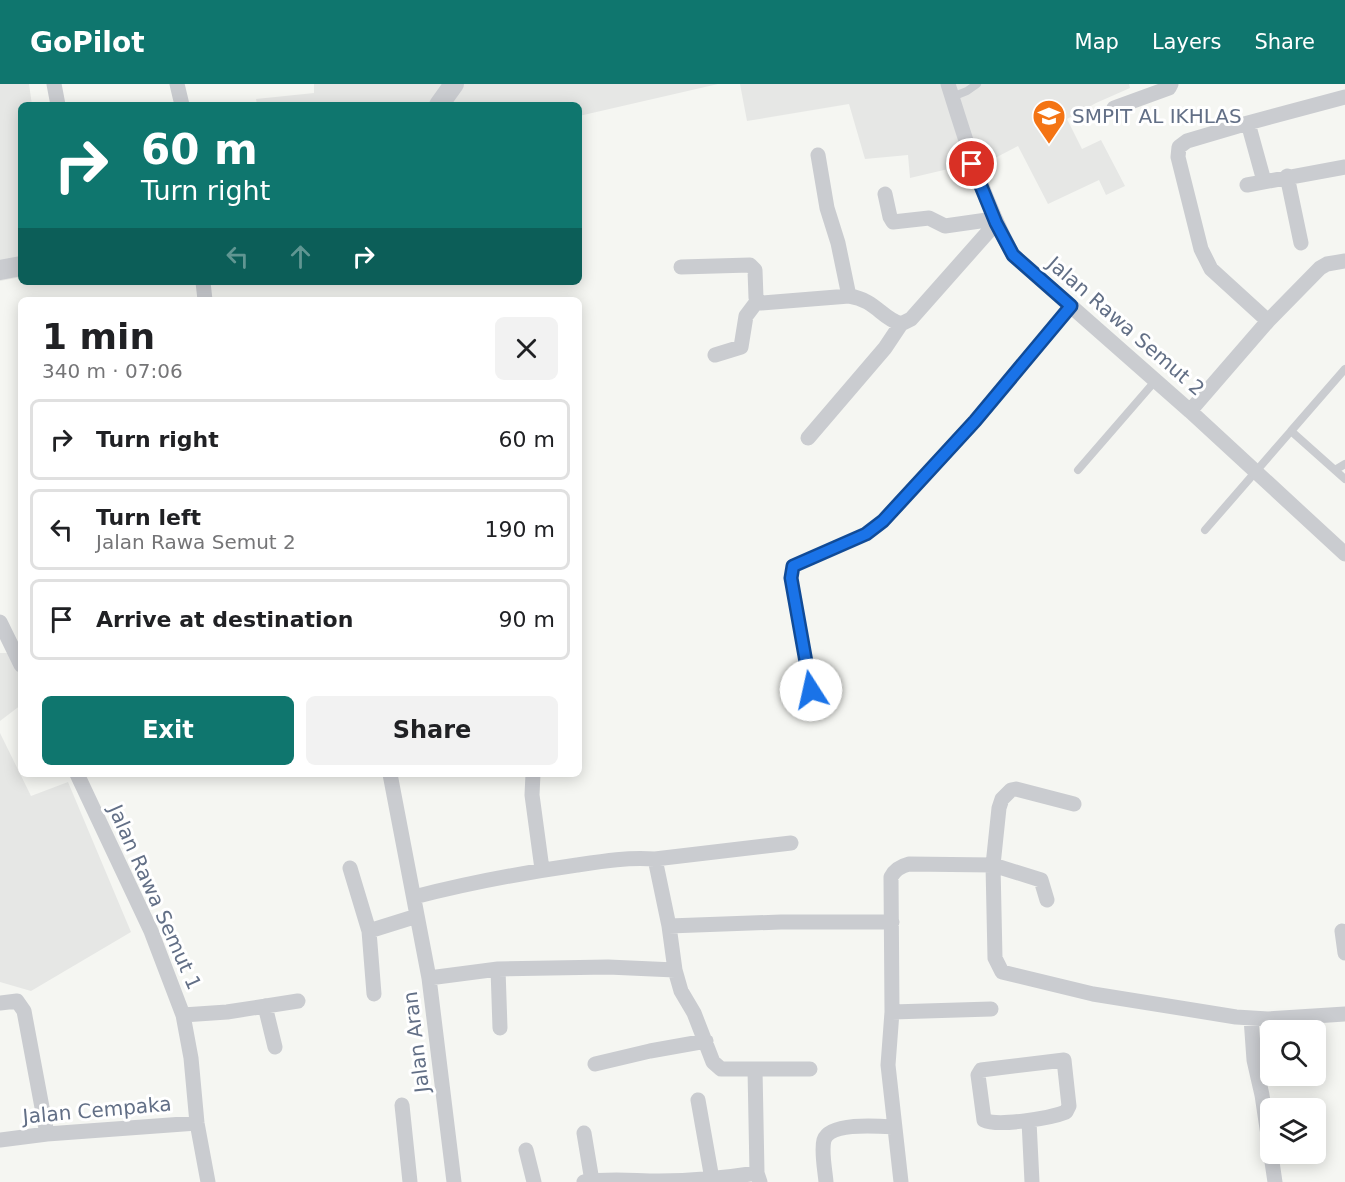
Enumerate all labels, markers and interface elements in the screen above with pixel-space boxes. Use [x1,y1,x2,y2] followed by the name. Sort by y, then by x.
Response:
[30,26,145,59] text: GoPilot
[1075,30,1119,54] text: Map
[1152,30,1221,54] text: Layers
[1254,30,1315,54] text: Share
[1031,98,1067,145] school or university icon: SMPIT AL IKHLAS
[1072,104,1242,128] place label: SMPIT AL IKHLAS
[141,125,258,174] text: 60 m
[42,126,120,204] icon: right
[946,138,997,189] pin
[955,147,988,180] icon: arrive
[141,175,270,206] text: Turn right
[221,240,254,273] icon: left
[284,240,317,273] icon: ahead
[347,240,380,273] icon: right
[1041,250,1209,401] street label: Jalan Rawa Semut 2
[42,316,155,357] text: 1 min
[495,317,558,380] button: close
[42,359,183,383] text: 340 m · 07:06
[45,423,78,456] icon: right
[96,427,219,452] text: Turn right
[499,427,555,452] text: 60 m
[96,505,201,530] text: Turn left
[45,513,78,546] icon: left
[485,517,555,542] text: 190 m
[96,530,296,554] text: Jalan Rawa Semut 2
[45,603,78,636] icon: arrive
[96,607,353,632] text: Arrive at destination
[499,607,555,632] text: 90 m
[779,658,843,722] position arrow
[42,696,294,765] button: Exit
[306,696,558,765] button: Share
[103,799,207,993] street label: Jalan Rawa Semut 1
[398,990,434,1096] street label: Jalan Aran
[1260,1020,1326,1164] map controls
[1260,1020,1326,1086] button: search
[20,1092,172,1129] street label: Jalan Cempaka
[1260,1098,1326,1164] button: layers

